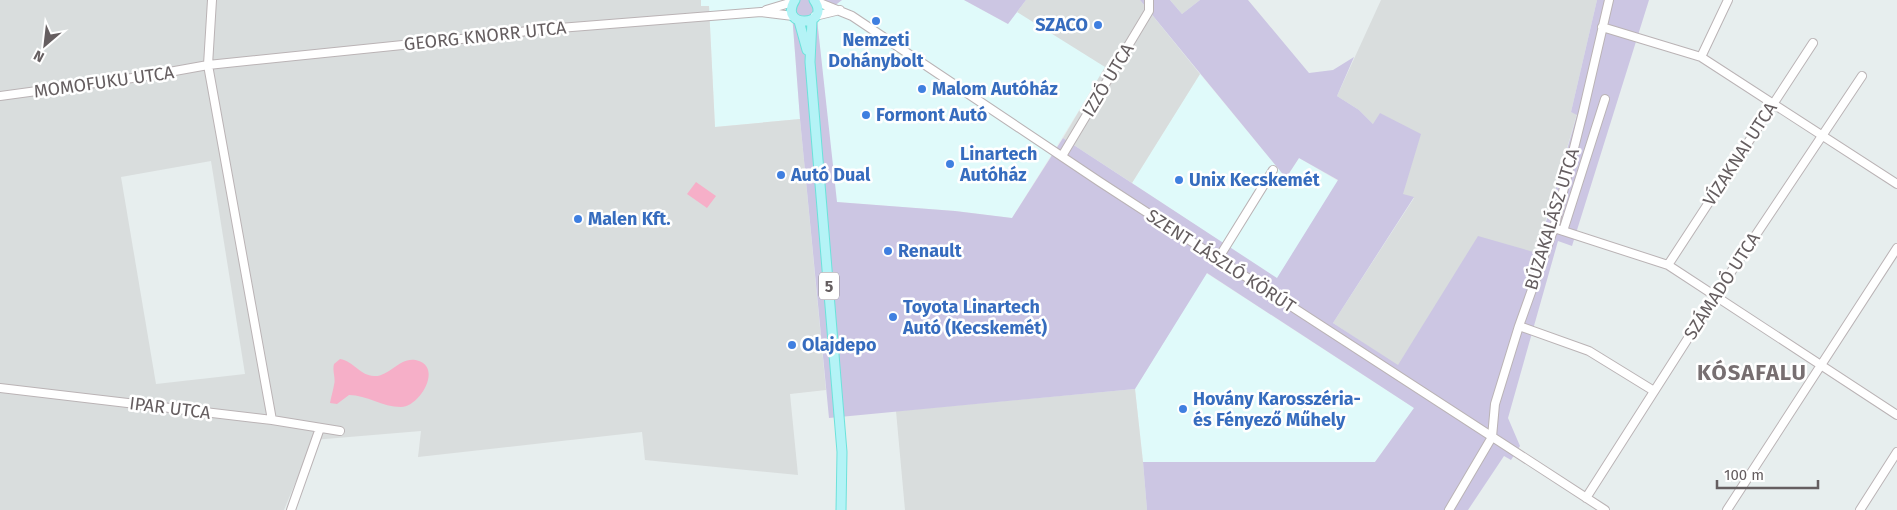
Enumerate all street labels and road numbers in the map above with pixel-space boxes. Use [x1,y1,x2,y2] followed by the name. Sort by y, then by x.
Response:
[403,16,568,55] street label: GEORG KNORR UTCA
[1078,39,1139,121] street label: IZZÓ UTCA
[32,61,176,103] street label: MOMOFUKU UTCA
[1697,97,1782,210] street label: VÍZAKNAI UTCA
[1519,144,1584,293] street label: BÚZAKALÁSZ UTCA
[1142,204,1301,318] street label: SZENT LÁSZLÓ KÖRÚT
[1678,227,1765,344] street label: SZÁMADÓ UTCA
[819,272,839,300] road number: 5
[128,392,213,424] street label: IPAR UTCA

